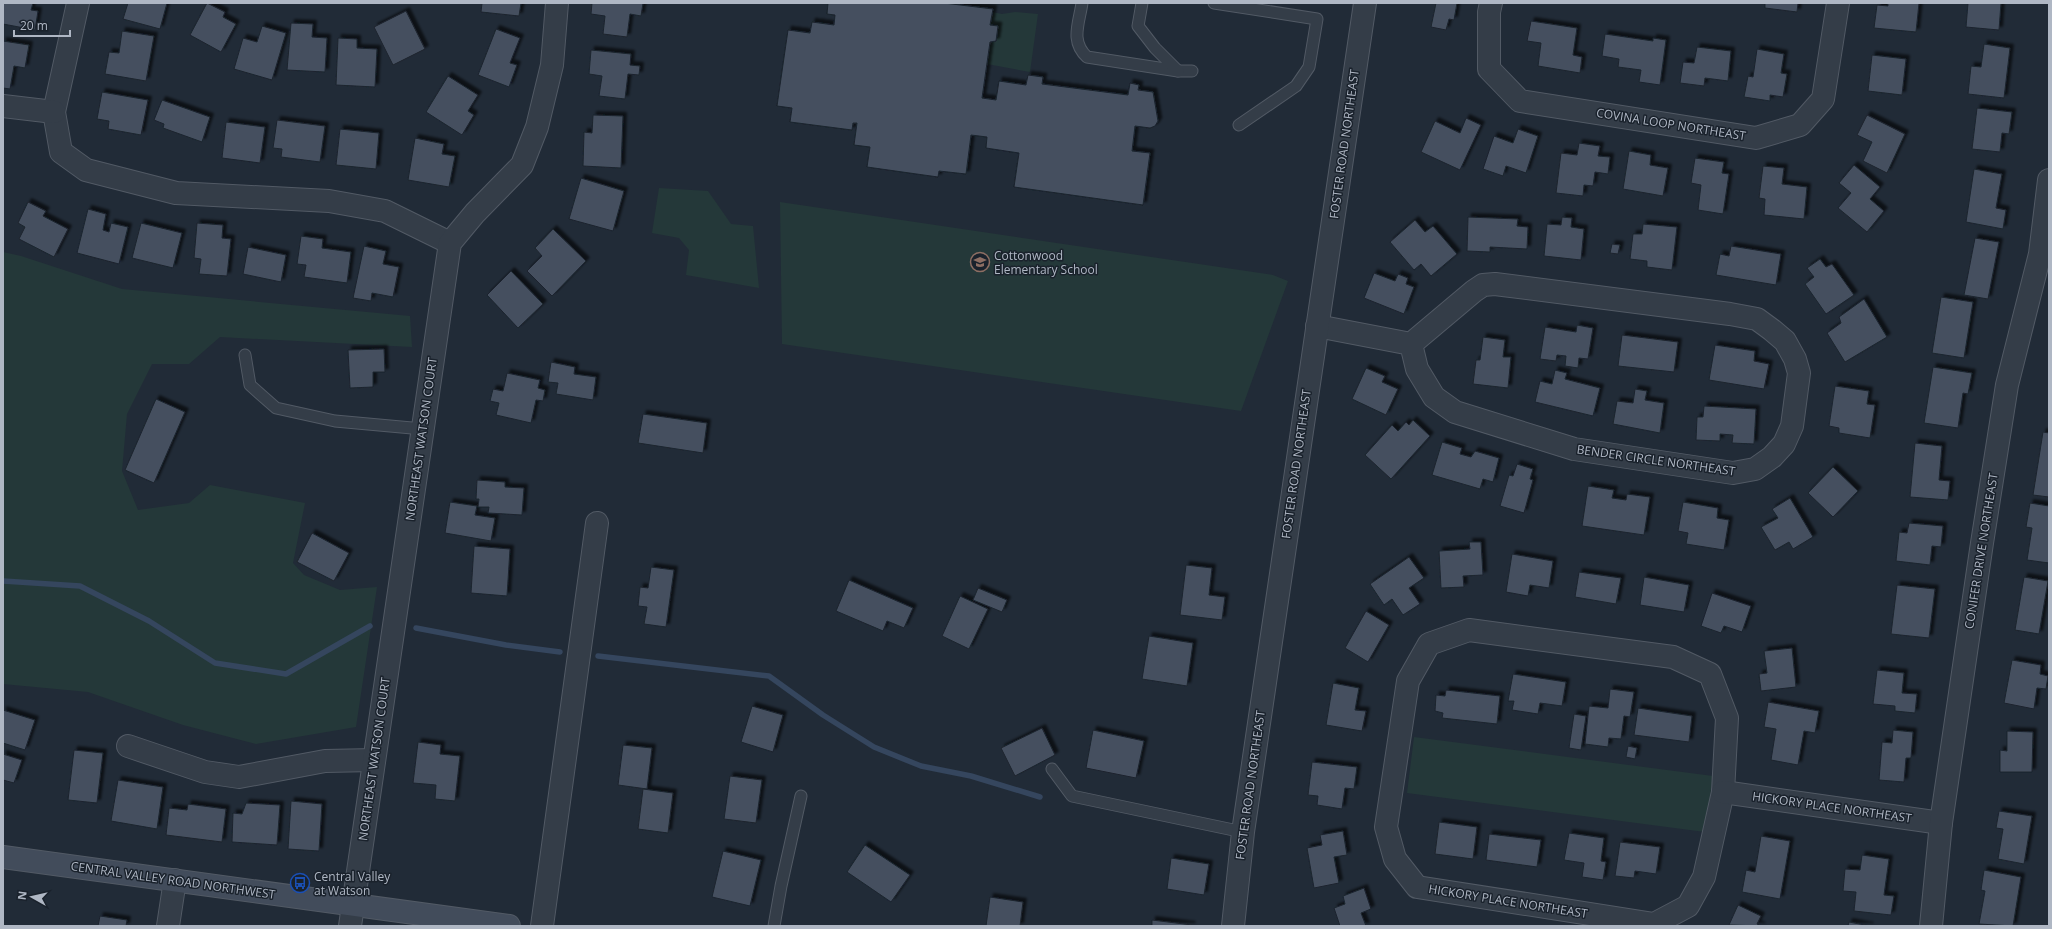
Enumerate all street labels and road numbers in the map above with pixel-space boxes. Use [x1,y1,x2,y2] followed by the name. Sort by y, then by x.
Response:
[1325,68,1363,220] street label: FOSTER ROAD NORTHEAST
[1595,104,1747,144] street label: COVINA LOOP NORTHEAST
[401,356,441,522] street label: NORTHEAST WATSON COURT
[1277,388,1315,540] street label: FOSTER ROAD NORTHEAST
[1576,440,1737,480] street label: BENDER CIRCLE NORTHEAST
[1960,471,2002,630] street label: CONIFER DRIVE NORTHEAST
[354,676,394,842] street label: NORTHEAST WATSON COURT
[1231,709,1269,861] street label: FOSTER ROAD NORTHEAST
[1751,787,1913,827] street label: HICKORY PLACE NORTHEAST
[70,857,277,903] street label: CENTRAL VALLEY ROAD NORTHWEST
[1427,880,1589,922] street label: HICKORY PLACE NORTHEAST

